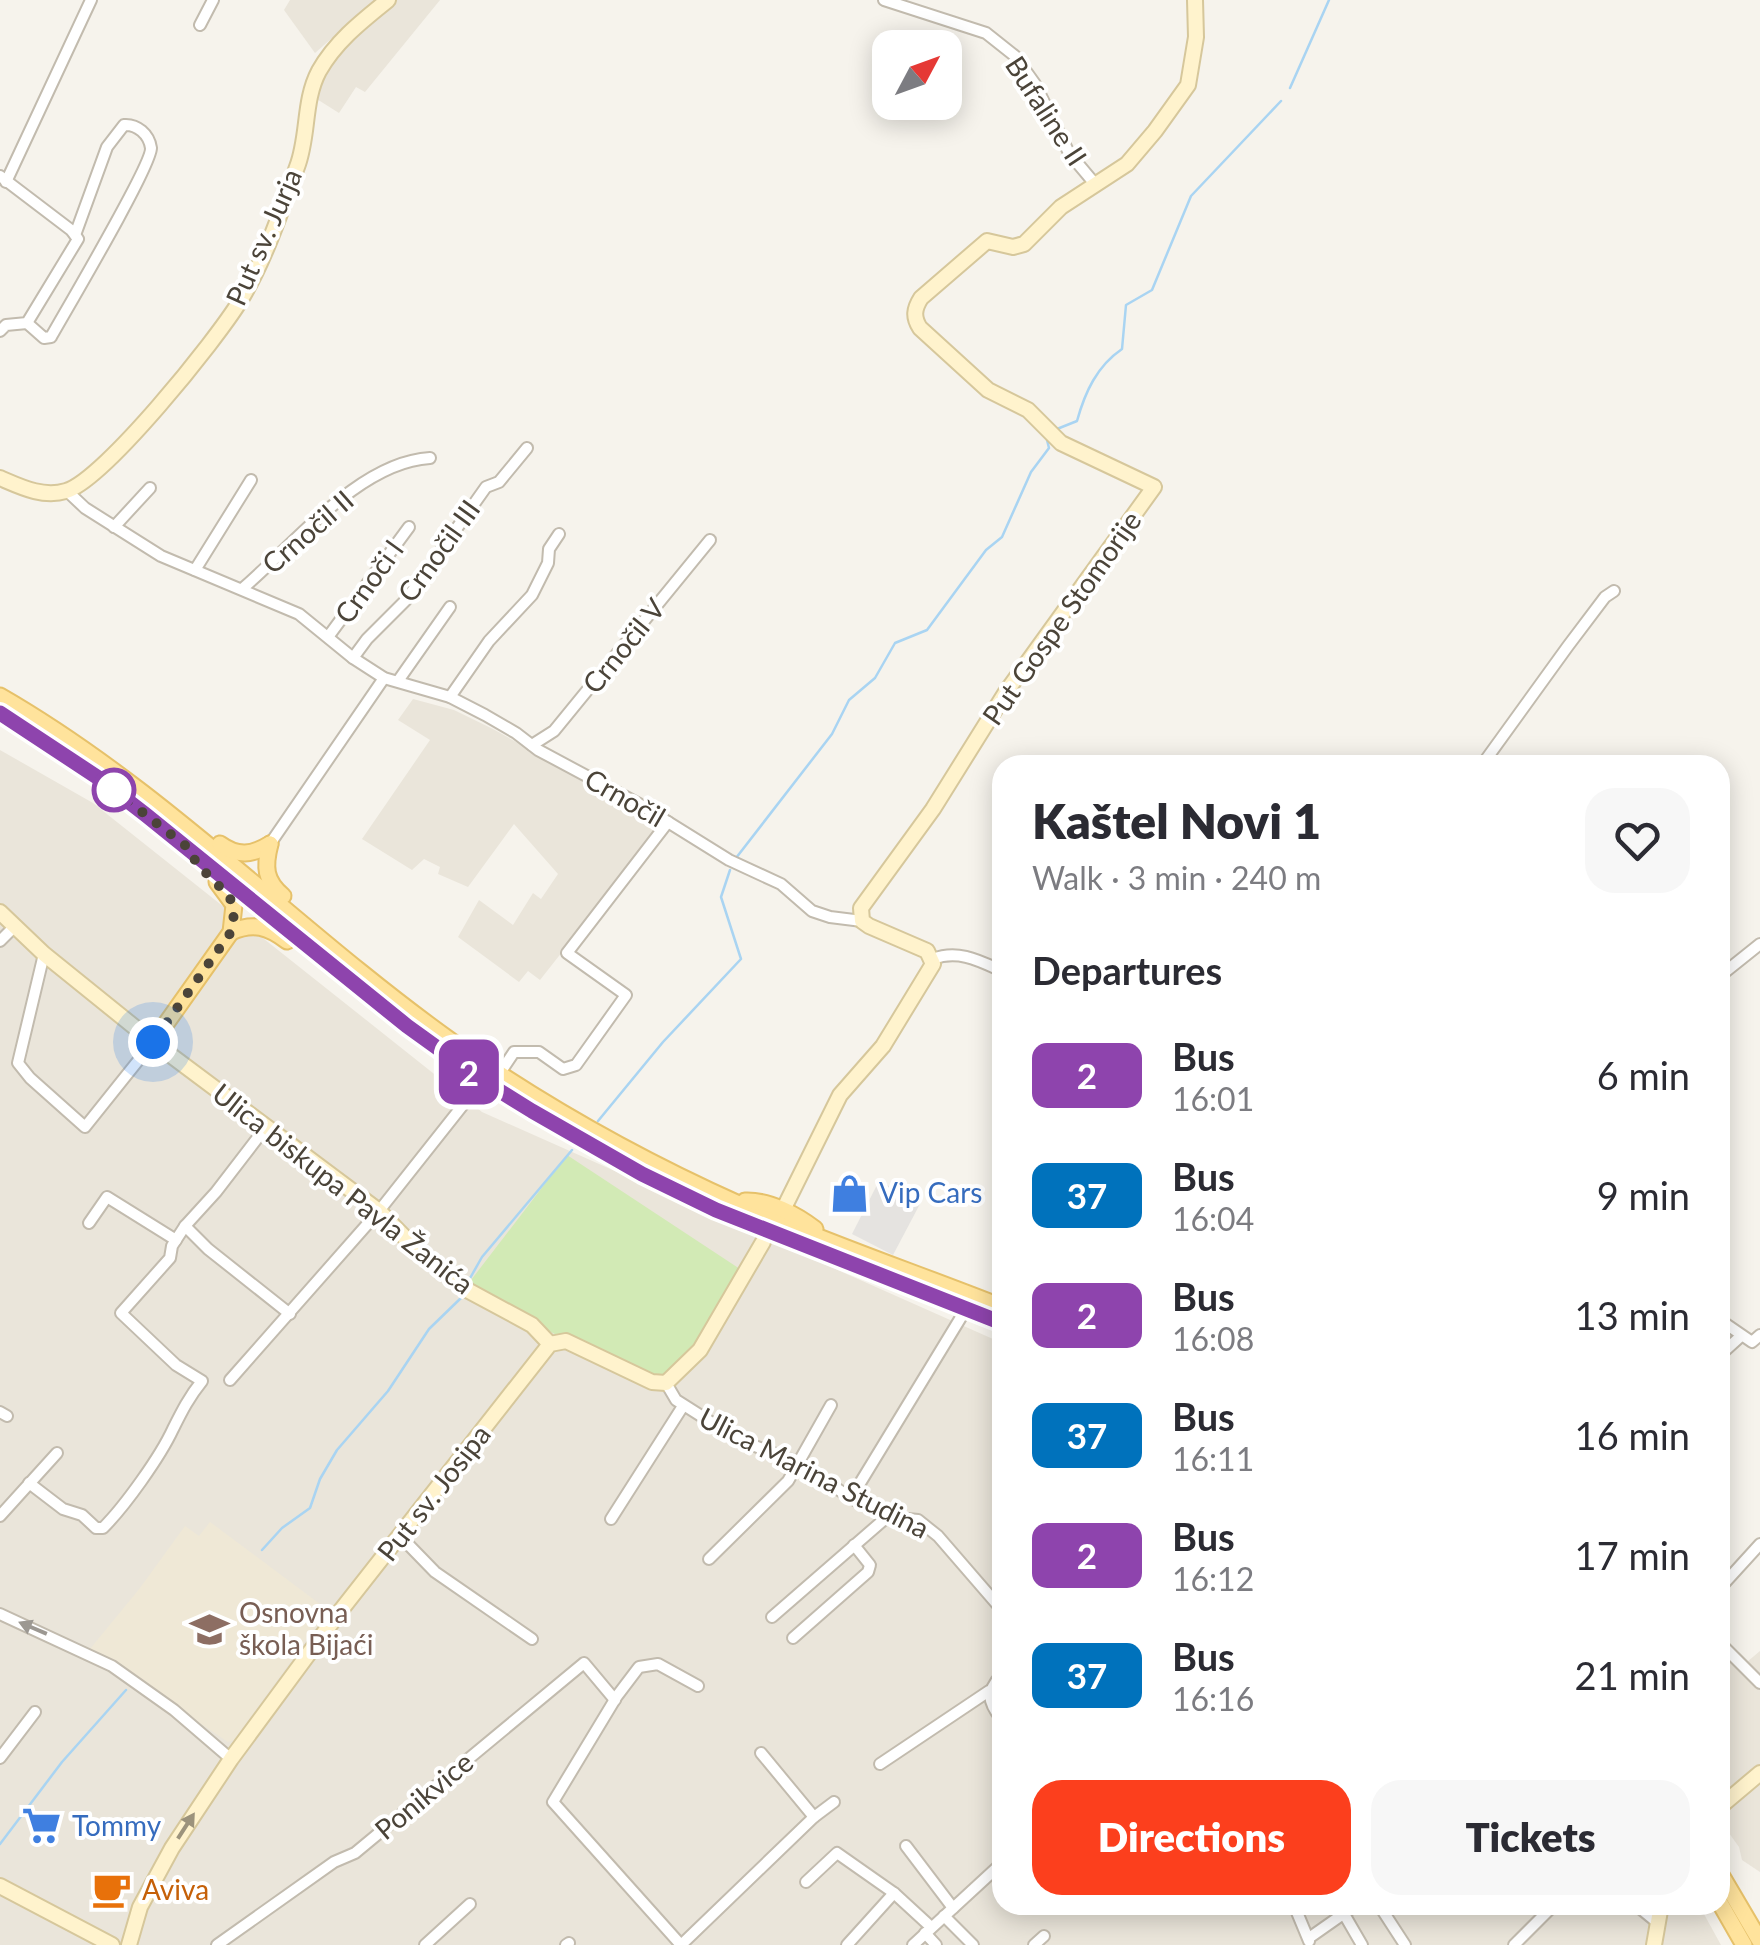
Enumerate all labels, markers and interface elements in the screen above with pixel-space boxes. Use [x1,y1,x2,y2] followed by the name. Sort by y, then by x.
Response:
[872,30,962,120] north arrow
[872,30,962,120] map controls
[999,49,1095,172] street label: Bufaline II
[218,163,308,310] street label: Put sv. Jurja
[255,482,360,580] street label: Crnočil II
[390,493,487,608] street label: Crnočil III
[975,504,1148,731] street label: Put Gospe Stomorije
[327,533,410,630] street label: Crnoči l
[575,591,672,700] street label: Crnočil V
[579,761,672,834] street label: Crnočil
[93,769,135,811] unlabelled marker
[1585,788,1690,893] button: heart
[1032,792,1321,849] text: Kaštel Novi 1
[1032,858,1321,897] text: Walk · 3 min · 240 m
[1032,947,1222,993] text: Departures
[128,1017,178,1067] your location
[1172,1033,1235,1079] text: Bus
[436,1040,502,1104] line badge: 2
[459,1051,479,1093] text: 2
[1597,1052,1690,1098] text: 6 min
[1077,1054,1097,1096] text: 2
[206,1076,481,1301] street label: Ulica biskupa Pavla Žanića
[1172,1079,1254,1118] text: 16:01
[1172,1153,1235,1199] text: Bus
[828,1172,870,1214] shop icon: Vip Cars
[1597,1172,1690,1218] text: 9 min
[1067,1174,1107,1216] text: 37
[879,1175,982,1209] place label: Vip Cars
[1172,1199,1254,1238] text: 16:04
[1172,1273,1235,1319] text: Bus
[1575,1292,1690,1338] text: 13 min
[1077,1294,1097,1336] text: 2
[1172,1319,1254,1358] text: 16:08
[1172,1393,1235,1439] text: Bus
[694,1399,935,1545] street label: Ulica Marina Studina
[1575,1412,1690,1458] text: 16 min
[1067,1414,1107,1456] text: 37
[369,1417,497,1567] street label: Put sv. Josipa
[1172,1439,1254,1478] text: 16:11
[1172,1513,1235,1559] text: Bus
[1575,1532,1690,1578] text: 17 min
[1077,1534,1097,1576] text: 2
[1172,1559,1254,1598] text: 16:12
[239,1595,373,1661] place label: Osnovna škola Bijaći
[188,1608,230,1650] school or university icon: Osnovna škola Bijaći
[18,1620,48,1636] one-way arrow
[1172,1633,1235,1679] text: Bus
[1575,1652,1690,1698] text: 21 min
[1067,1654,1107,1696] text: 37
[1172,1679,1254,1718] text: 16:16
[367,1744,479,1846] street label: Ponikvice
[1032,1780,1351,1895] button: Directions
[1371,1780,1690,1895] button: Tickets
[21,1805,63,1847] supermarket icon: Tommy
[72,1808,162,1842] place label: Tommy
[176,1813,194,1840] one-way arrow
[91,1869,133,1911] cafe icon: Aviva
[142,1872,209,1906] place label: Aviva

